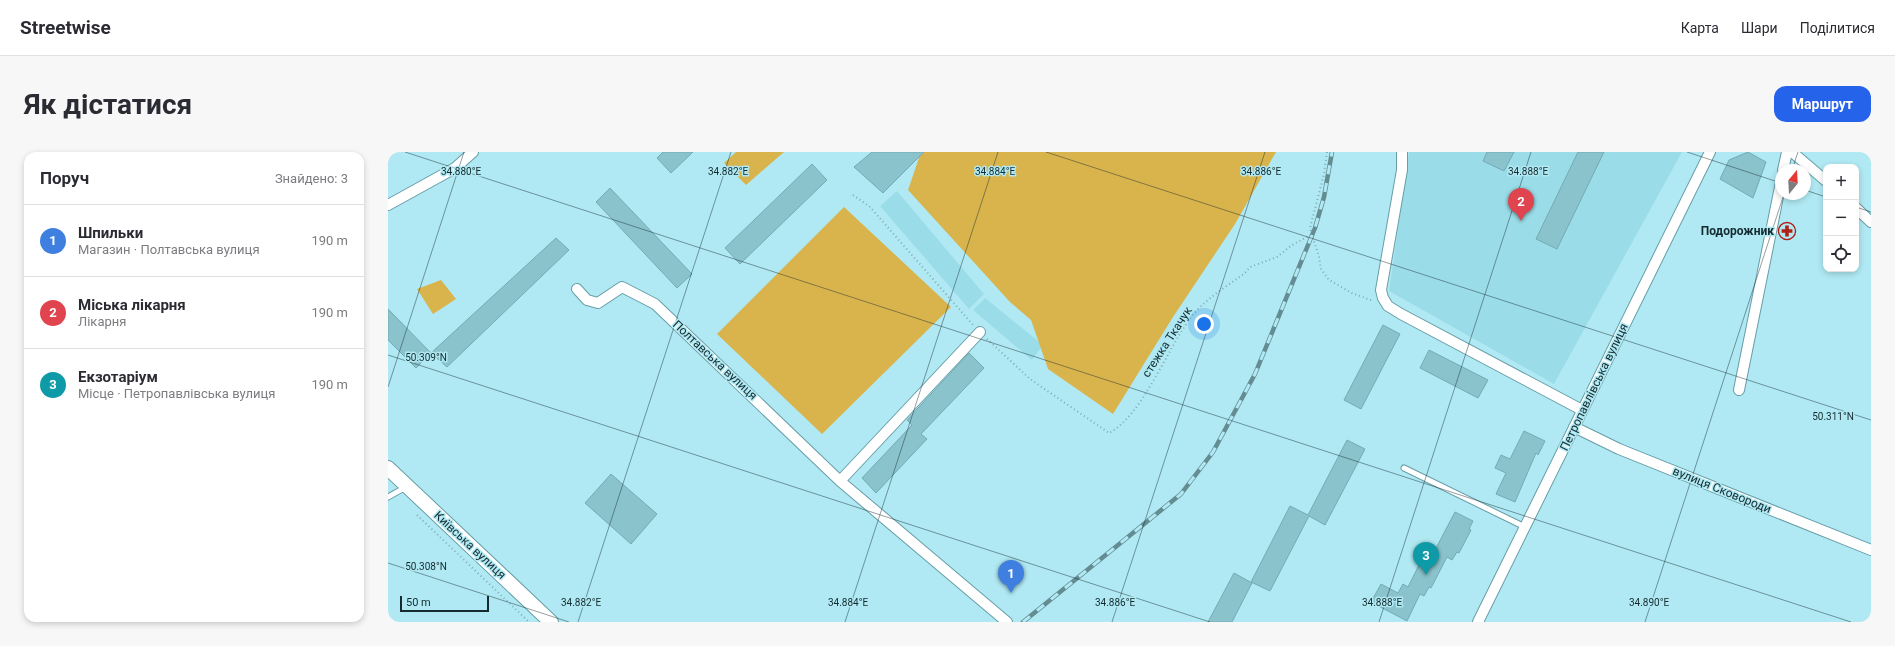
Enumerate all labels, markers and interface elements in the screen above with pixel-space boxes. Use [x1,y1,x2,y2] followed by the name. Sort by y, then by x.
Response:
[20,16,111,39] text: Streetwise
[1681,20,1719,36] text: Карта
[1741,20,1778,36] text: Шари
[1800,20,1875,36] text: Поділитися
[1774,86,1871,122] button: Маршрут
[24,88,192,121] text: Як дістатися
[1775,164,1811,200] north arrow
[1823,164,1859,272] map controls
[1823,164,1859,200] button: +
[441,166,481,177] text: 34.880°E
[708,166,748,177] text: 34.882°E
[975,166,1015,177] text: 34.884°E
[1241,166,1281,177] text: 34.886°E
[1508,166,1548,177] text: 34.888°E
[40,168,89,188] text: Поруч
[275,171,348,186] text: Знайдено: 3
[1508,188,1534,221] pin: 2
[1823,200,1859,236] button: −
[1777,221,1797,241] pharmacy icon: Подорожник
[78,224,143,242] text: Шпильки
[1701,224,1774,238] place label: Подорожник
[49,233,57,248] text: 1
[311,233,348,248] text: 190 m
[1823,236,1859,272] button: locate
[78,242,260,257] text: Магазин · Полтавська вулиця
[78,296,186,314] text: Міська лікарня
[1139,304,1195,380] street label: стежка Ткачук
[49,305,57,320] text: 2
[311,305,348,320] text: 190 m
[78,314,126,329] text: Лікарня
[1194,314,1214,334] your location
[670,317,760,403] street label: Полтавська вулиця
[1557,321,1631,453] street label: Петропавлівська вулиця
[405,352,447,363] text: 50.309°N
[78,368,158,386] text: Екзотаріум
[49,377,57,392] text: 3
[311,377,348,392] text: 190 m
[78,386,275,401] text: Місце · Петропавлівська вулиця
[1812,411,1854,422] text: 50.311°N
[1671,464,1773,516] street label: вулиця Сковороди
[431,508,509,582] street label: Київська вулиця
[1413,542,1439,575] pin: 3
[998,560,1024,593] pin: 1
[405,561,447,572] text: 50.308°N
[400,594,489,613] scale bar
[406,596,431,609] text: 50 m
[561,597,601,608] text: 34.882°E
[828,597,868,608] text: 34.884°E
[1095,597,1135,608] text: 34.886°E
[1362,597,1402,608] text: 34.888°E
[1629,597,1669,608] text: 34.890°E

